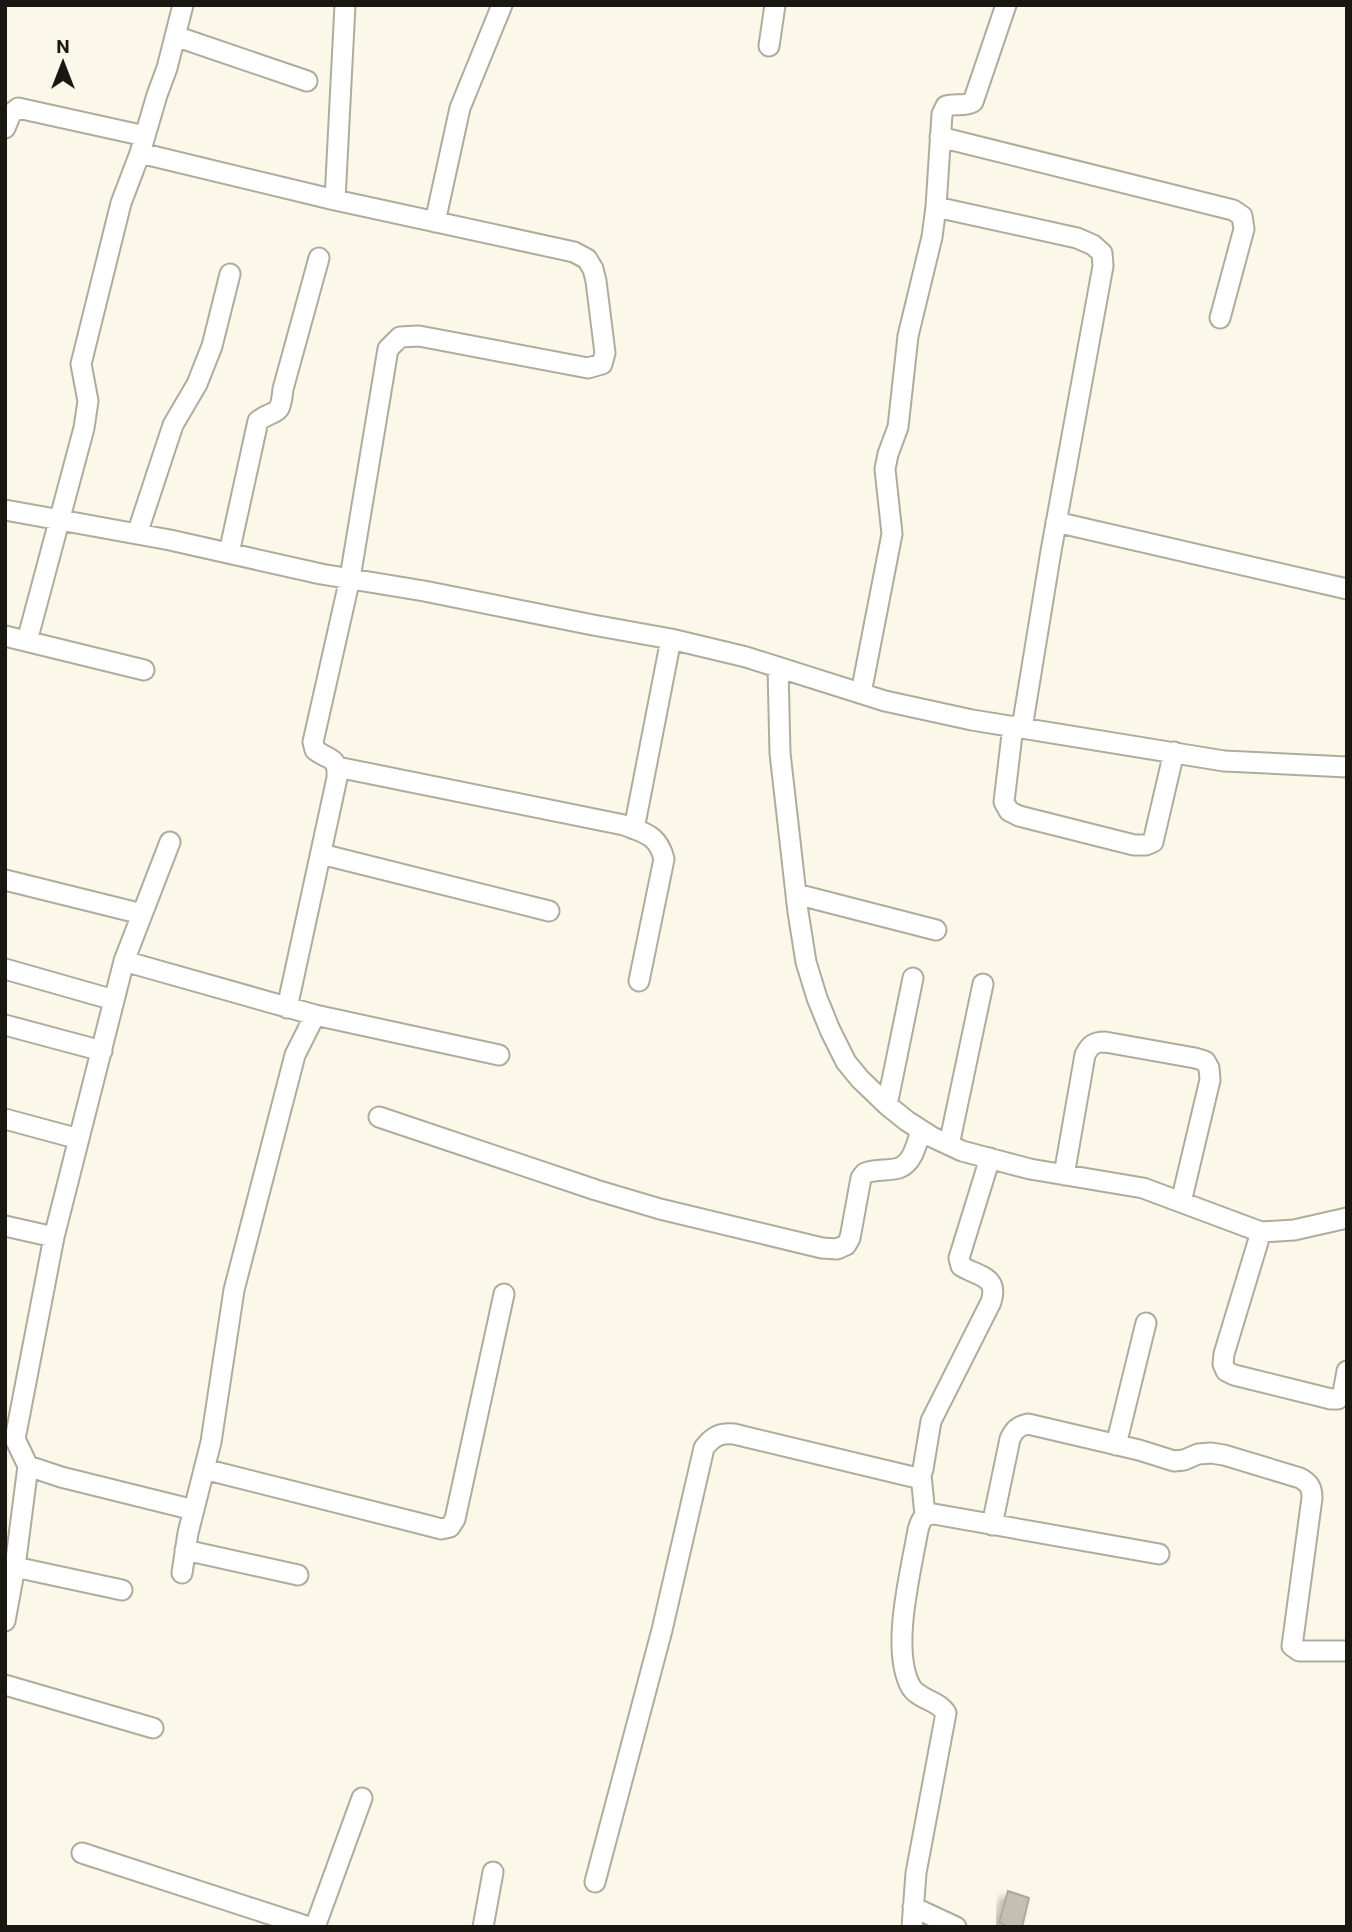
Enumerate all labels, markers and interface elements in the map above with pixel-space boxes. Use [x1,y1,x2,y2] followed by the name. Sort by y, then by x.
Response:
[28,28,98,98] north arrow
[56,35,70,58] text: N

